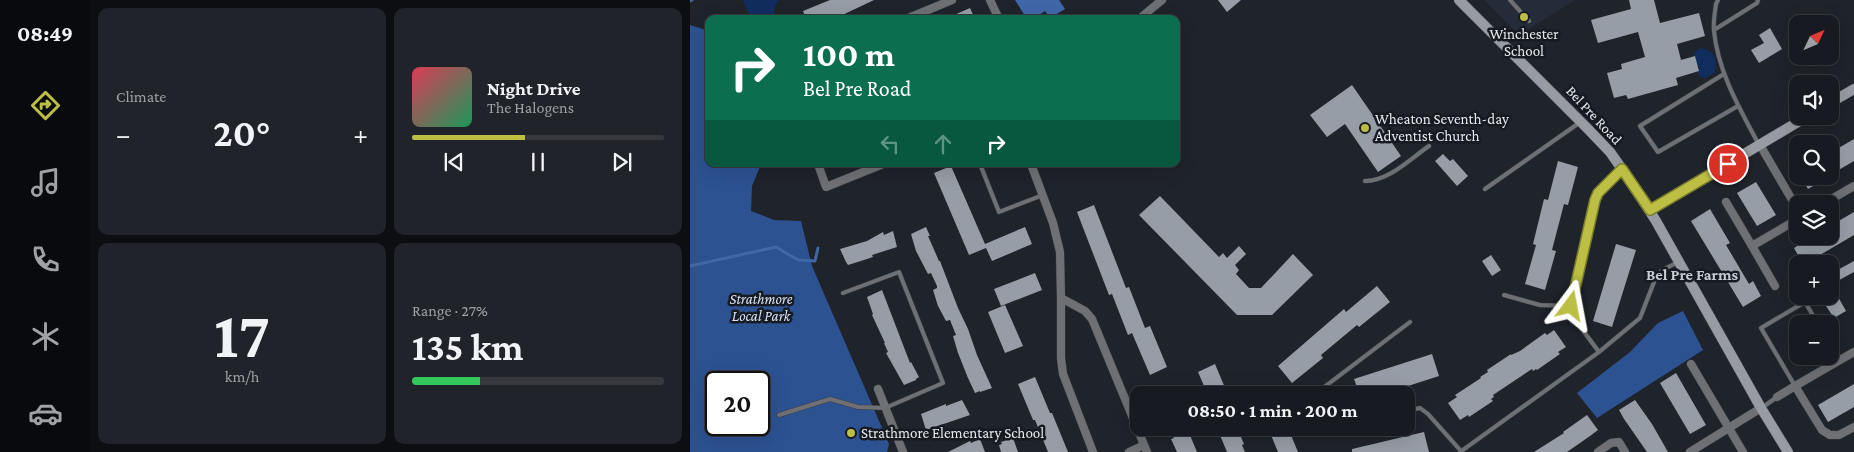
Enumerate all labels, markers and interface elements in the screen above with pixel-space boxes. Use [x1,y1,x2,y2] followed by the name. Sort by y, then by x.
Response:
[1518,11,1530,23] marker: Winchester School
[1789,15,1839,65] north arrow
[1789,15,1839,365] map controls
[17,21,73,46] text: 08:49
[1490,26,1559,59] place label: Winchester School
[720,35,785,100] icon: right
[803,35,895,74] text: 100 m
[1789,75,1839,125] button: sound
[803,76,911,101] text: Bel Pre Road
[487,78,580,99] text: Night Drive
[1563,83,1625,148] street label: Bel Pre Road
[28,88,63,123] icon: directions
[116,88,166,105] text: Climate
[487,99,574,116] text: The Halogens
[1375,111,1509,144] place label: Wheaton Seventh-day Adventist Church
[213,112,271,154] text: 20°
[116,119,131,150] text: −
[353,119,368,150] text: +
[1359,122,1371,134] marker: Wheaton Seventh-day Adventist Church
[876,130,904,158] icon: left
[929,130,957,158] icon: ahead
[982,130,1010,158] icon: right
[1789,135,1839,185] button: search
[1707,143,1749,185] pin
[440,148,468,176] icon: previous
[524,148,552,176] icon: pause
[608,148,636,176] icon: next
[1714,150,1742,178] icon: arrive
[28,165,63,200] icon: music
[1789,195,1839,245] button: layers
[28,242,63,277] icon: phone
[1789,255,1839,305] button: +
[1646,266,1739,283] district label: Bel Pre Farms
[1544,279,1596,331] position arrow
[729,291,793,324] park label: Strathmore Local Park
[214,299,270,371] text: 17
[412,302,488,319] text: Range · 27%
[1789,315,1839,365] button: −
[28,319,63,354] icon: climate
[412,326,524,368] text: 135 km
[225,368,259,385] text: km/h
[705,371,770,436] speed limit sign: 20
[28,396,63,431] icon: car
[1187,400,1358,421] text: 08:50 · 1 min · 200 m
[861,425,1044,442] place label: Strathmore Elementary School
[845,427,857,439] marker: Strathmore Elementary School

